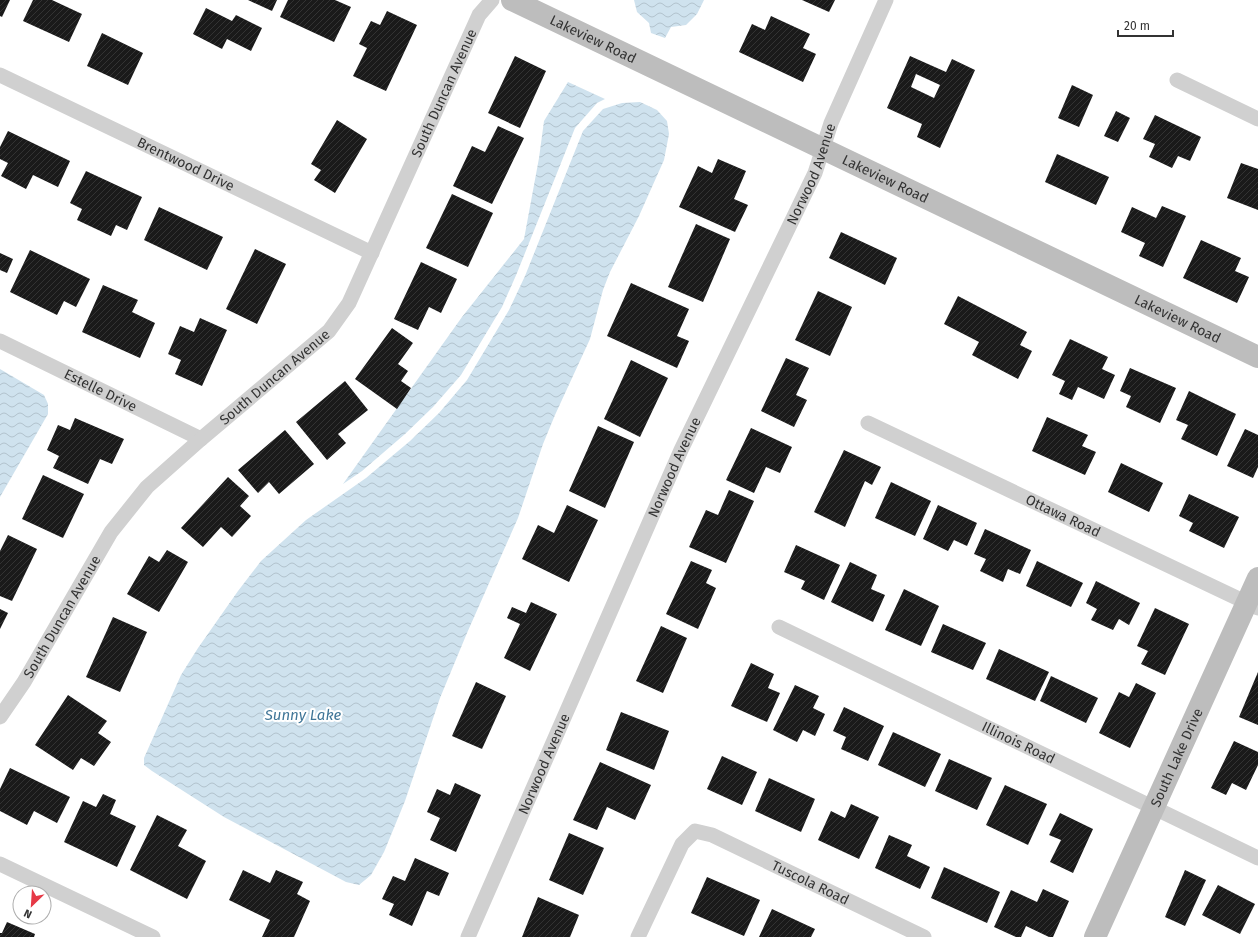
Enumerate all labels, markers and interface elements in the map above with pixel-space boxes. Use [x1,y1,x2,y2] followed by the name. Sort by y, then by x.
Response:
[547,11,639,67] street label: Lakeview Road
[1118,12,1173,38] scale bar
[1124,19,1150,33] text: 20 m
[407,26,480,160] street label: South Duncan Avenue
[783,121,839,227] street label: Norwood Avenue
[134,133,237,194] street label: Brentwood Drive
[840,151,931,207] street label: Lakeview Road
[1132,291,1224,346] street label: Lakeview Road
[216,326,333,428] street label: South Duncan Avenue
[62,365,140,415] street label: Estelle Drive
[644,414,704,520] street label: Norwood Avenue
[1023,491,1103,541] street label: Ottawa Road
[20,552,104,681] street label: South Duncan Avenue
[264,706,342,724] water label: Sunny Lake
[1147,706,1206,810] street label: South Lake Drive
[514,711,573,817] street label: Norwood Avenue
[979,718,1058,767] street label: Illinois Road
[769,857,852,908] street label: Tuscola Road
[12,885,52,925] north arrow
[22,906,34,921] text: N

